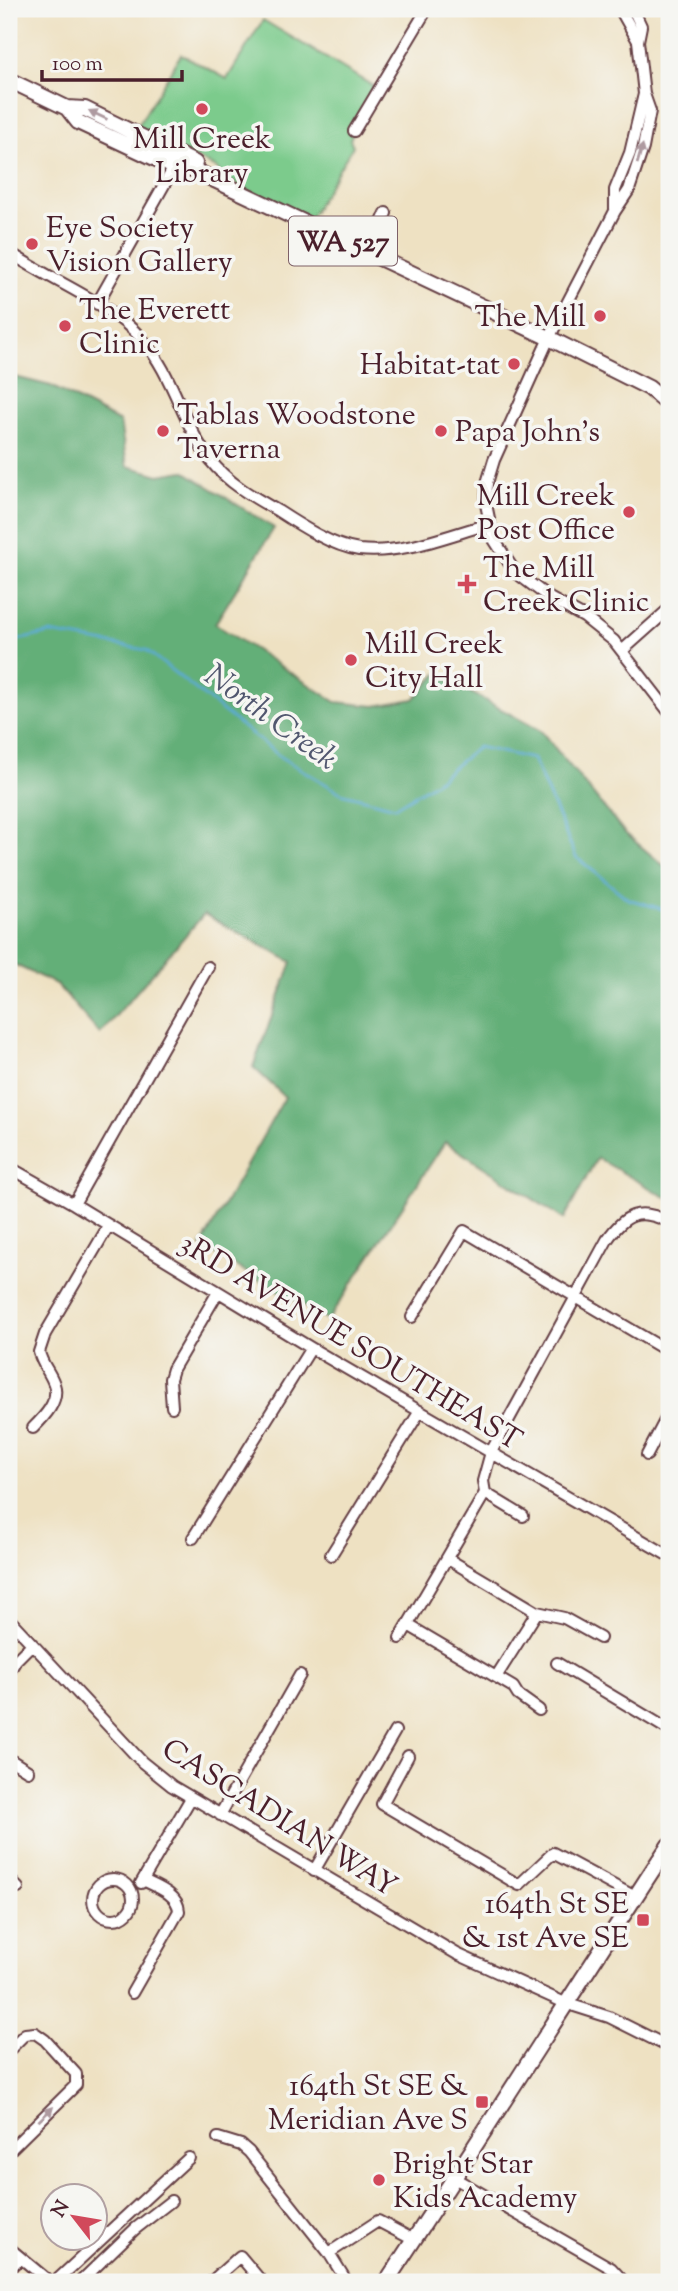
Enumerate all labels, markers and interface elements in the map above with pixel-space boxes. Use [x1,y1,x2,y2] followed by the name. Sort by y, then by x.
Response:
[42,38,182,82] scale bar
[52,50,103,80] text: 100 m
[194,101,210,117] marker: Mill Creek Library
[88,109,108,120] one-way arrow
[133,119,271,196] place label: Mill Creek Library
[636,144,646,165] one-way arrow
[46,208,233,285] place label: Eye Society Vision Gallery
[289,216,397,266] road number: WA 527
[24,236,40,252] marker: Eye Society Vision Gallery
[79,290,230,367] place label: The Everett Clinic
[474,297,586,340] place label: The Mill
[592,308,608,324] marker: The Mill
[57,318,73,334] marker: The Everett Clinic
[360,345,500,388] place label: Habitat-tat
[506,356,522,372] marker: Habitat-tat
[177,395,416,472] place label: Tablas Woodstone Taverna
[455,412,600,455] place label: Papa John's
[155,423,171,439] marker: Tablas Woodstone Taverna
[433,423,449,439] marker: Papa John's
[477,476,615,553] place label: Mill Creek Post Office
[621,504,637,520] marker: Mill Creek Post Office
[483,548,649,625] place label: The Mill Creek Clinic
[457,574,477,594] marker: The Mill Creek Clinic
[365,624,503,701] place label: Mill Creek City Hall
[343,652,359,668] marker: Mill Creek City Hall
[194,654,346,783] water label: North Creek
[170,1224,529,1463] street label: 3RD AVENUE SOUTHEAST
[153,1729,405,1909] street label: CASCADIAN WAY
[462,1884,629,1961] place label: 164th St SE & 1st Ave SE
[635,1912,651,1928] marker: 164th St SE & 1st Ave SE
[268,2066,469,2143] place label: 164th St SE & Meridian Ave S
[474,2094,490,2110] marker: 164th St SE & Meridian Ave S
[38,2106,55,2123] one-way arrow
[393,2144,578,2221] place label: Bright Star Kids Academy
[371,2172,387,2188] marker: Bright Star Kids Academy
[38,2182,108,2252] north arrow
[46,2196,77,2223] text: N

